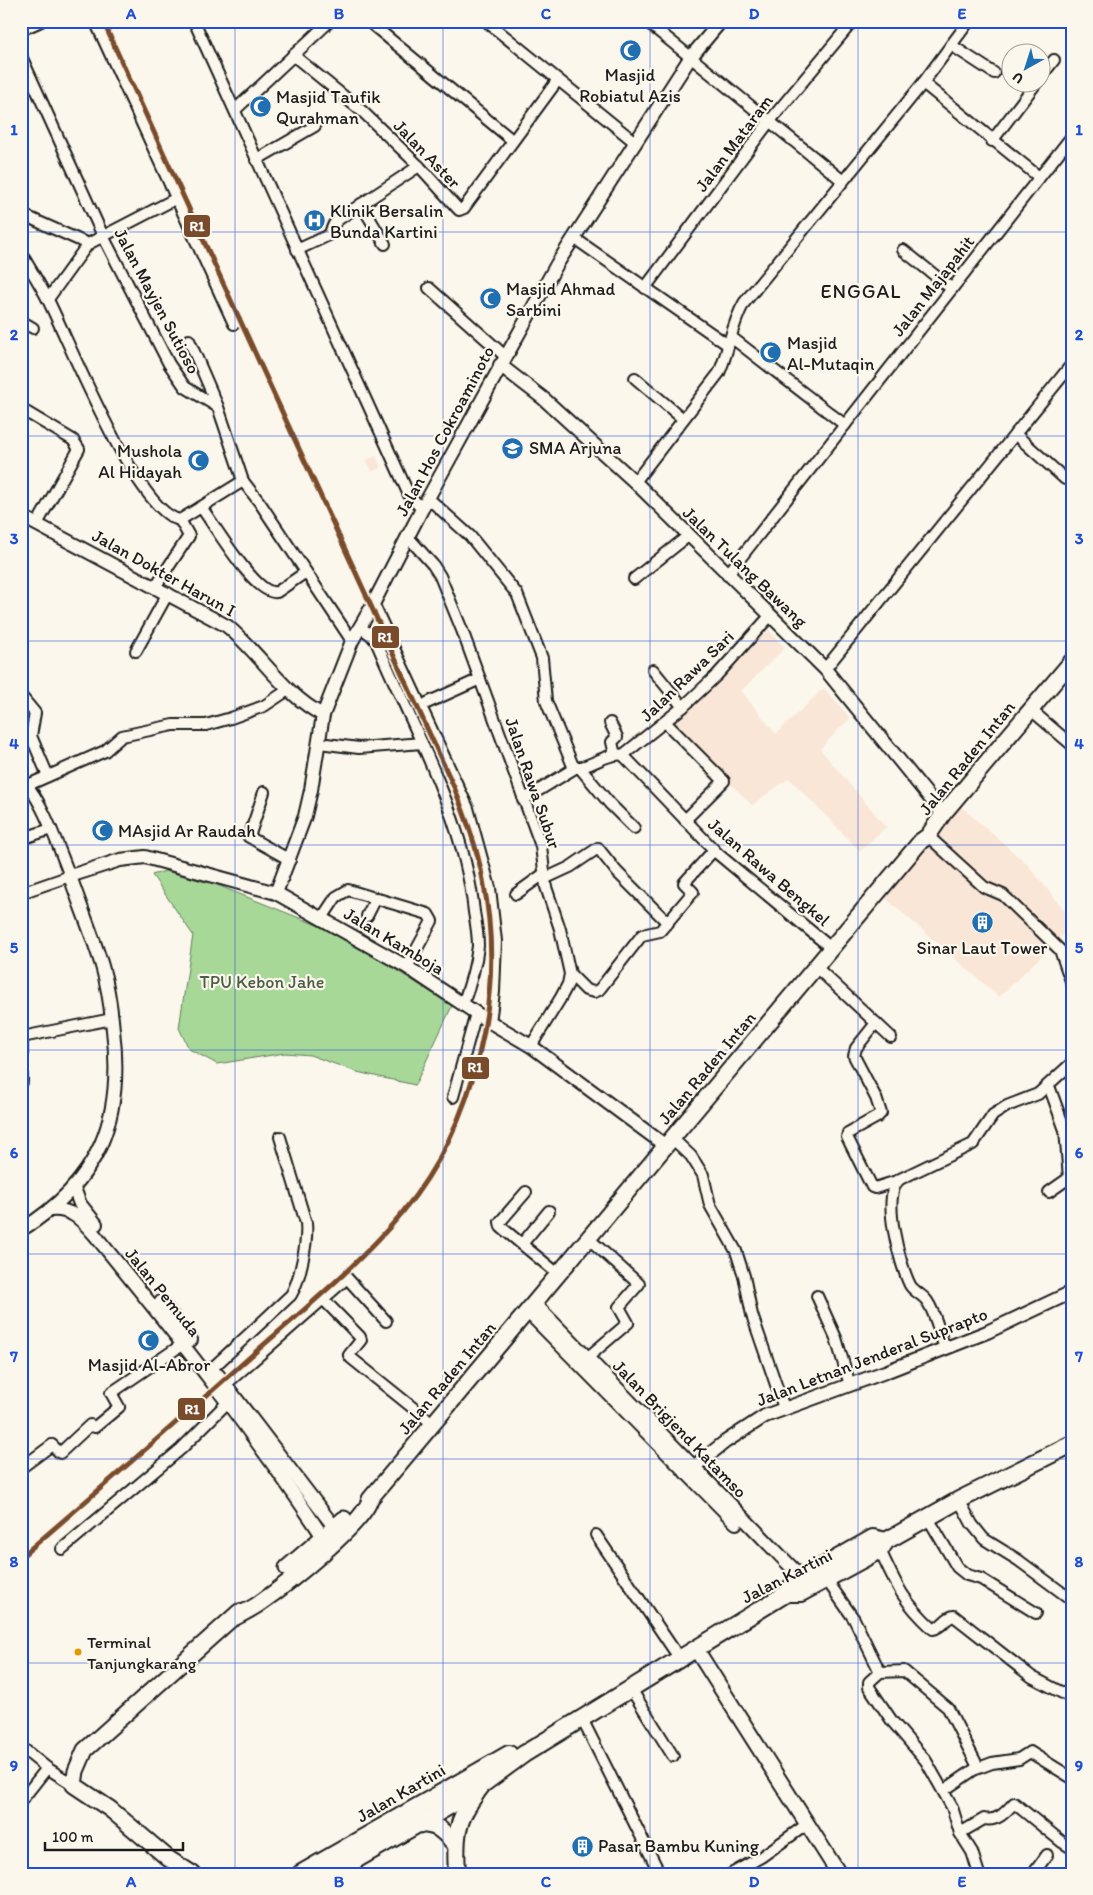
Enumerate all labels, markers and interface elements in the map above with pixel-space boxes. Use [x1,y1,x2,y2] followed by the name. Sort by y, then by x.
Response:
[125,4,137,23] text: A
[334,4,345,23] text: B
[541,4,552,23] text: C
[749,4,760,23] text: D
[958,4,967,23] text: E
[618,38,642,62] mosque icon: Masjid Robiatul Azis
[1000,42,1050,92] north arrow
[579,64,681,107] place label: Masjid Robiatul Azis
[1009,68,1027,87] text: U
[276,86,381,129] place label: Masjid Taufik Qurahman
[690,90,778,196] street label: Jalan Mataram
[248,95,272,119] mosque icon: Masjid Taufik Qurahman
[389,115,465,193] street label: Jalan Aster
[10,120,18,139] text: 1
[1075,120,1083,139] text: 1
[330,200,443,243] place label: Klinik Bersalin Bunda Kartini
[302,209,326,233] hospital icon: Klinik Bersalin Bunda Kartini
[183,214,211,238] line badge: R1
[190,218,205,235] text: R1
[109,224,205,378] street label: Jalan Mayjen Sutioso
[887,231,979,341] street label: Jalan Majapahit
[506,278,615,321] place label: Masjid Ahmad Sarbini
[821,279,901,303] district label: ENGGAL
[478,287,502,311] mosque icon: Masjid Ahmad Sarbini
[10,325,19,344] text: 2
[1075,325,1084,344] text: 2
[787,332,874,375] place label: Masjid Al-Mutaqin
[759,341,783,365] mosque icon: Masjid Al-Mutaqin
[391,342,499,520] street label: Jalan Hos Cokroaminoto
[501,436,525,460] school or university icon: SMA Arjuna
[529,437,621,459] place label: SMA Arjuna
[98,440,183,483] place label: Mushola Al Hidayah
[186,449,210,473] mosque icon: Mushola Al Hidayah
[678,502,813,633] street label: Jalan Tulang Bawang
[88,524,240,622] street label: Jalan Dokter Harun I
[10,529,19,548] text: 3
[1075,529,1084,548] text: 3
[371,625,400,649] line badge: R1
[635,626,739,726] street label: Jalan Rawa Sari
[378,629,393,646] text: R1
[914,696,1020,820] street label: Jalan Raden Intan
[500,714,566,852] street label: Jalan Rawa Subur
[9,734,19,753] text: 4
[1074,734,1084,753] text: 4
[704,813,834,931] street label: Jalan Rawa Bengkel
[90,819,114,843] mosque icon: MAsjid Ar Raudah
[118,820,256,842] place label: MAsjid Ar Raudah
[340,902,448,980] street label: Jalan Kamboja
[970,911,994,935] building icon: Sinar Laut Tower
[917,937,1048,959] place label: Sinar Laut Tower
[10,938,19,957] text: 5
[1075,938,1084,957] text: 5
[200,971,324,993] park label: TPU Kebon Jahe
[653,1007,761,1129] street label: Jalan Raden Intan
[461,1056,490,1080] line badge: R1
[468,1059,483,1076] text: R1
[10,1143,19,1162] text: 6
[1075,1143,1084,1162] text: 6
[120,1243,206,1341] street label: Jalan Pemuda
[753,1303,991,1411] street label: Jalan Letnan Jenderal Suprapto
[393,1317,501,1439] street label: Jalan Raden Intan
[137,1328,161,1352] mosque icon: Masjid Al-Abror
[9,1347,18,1366] text: 7
[1074,1347,1083,1366] text: 7
[88,1354,211,1376] place label: Masjid Al-Abror
[608,1355,752,1503] street label: Jalan Brigjend Katamso
[177,1397,206,1421] line badge: R1
[185,1401,200,1418] text: R1
[738,1544,836,1608] street label: Jalan Kartini
[10,1552,19,1571] text: 8
[1075,1552,1084,1571] text: 8
[87,1632,197,1673] place label: Terminal Tanjungkarang
[73,1647,83,1657] marker: Terminal Tanjungkarang
[10,1756,18,1775] text: 9
[1075,1756,1083,1775] text: 9
[353,1759,449,1827] street label: Jalan Kartini
[45,1820,182,1852] scale bar
[52,1828,94,1846] text: 100 m
[570,1834,594,1858] building icon: Pasar Bambu Kuning
[598,1835,760,1857] place label: Pasar Bambu Kuning
[125,1872,137,1891] text: A
[334,1872,345,1891] text: B
[541,1872,552,1891] text: C
[749,1872,760,1891] text: D
[958,1872,967,1891] text: E

